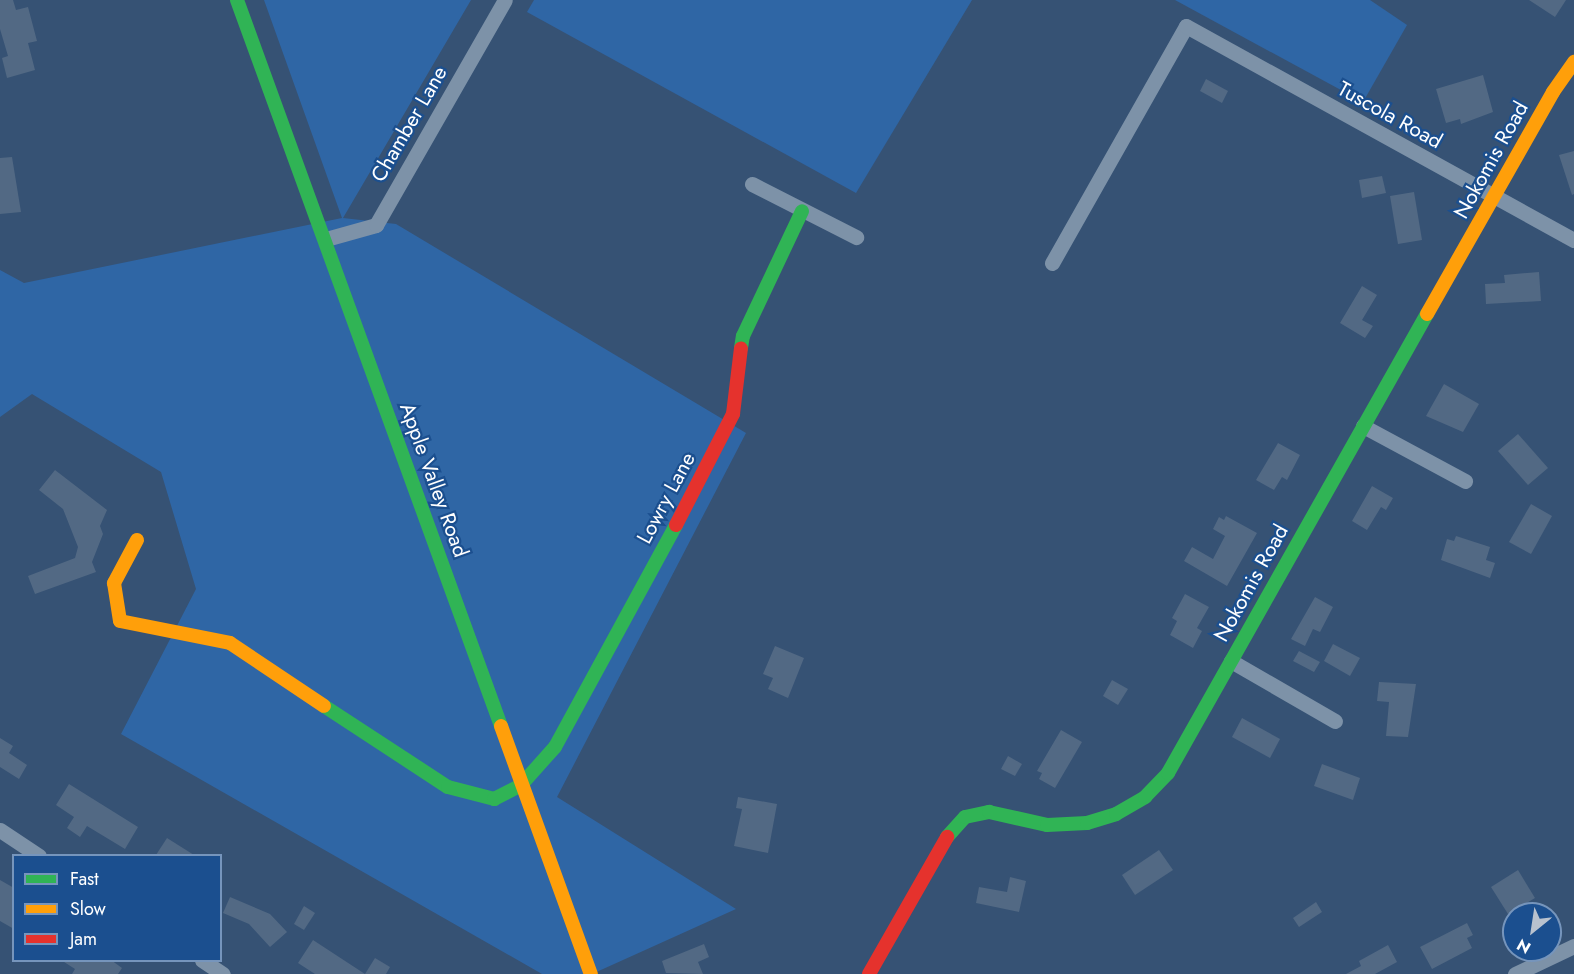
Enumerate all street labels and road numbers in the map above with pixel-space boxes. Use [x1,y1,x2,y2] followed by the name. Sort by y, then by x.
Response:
[366,62,452,186] street label: Chamber Lane
[1333,76,1447,154] street label: Tuscola Road
[1448,97,1534,223] street label: Nokomis Road
[394,399,474,561] street label: Apple Valley Road
[631,448,701,548] street label: Lowry Lane
[1208,520,1294,646] street label: Nokomis Road

